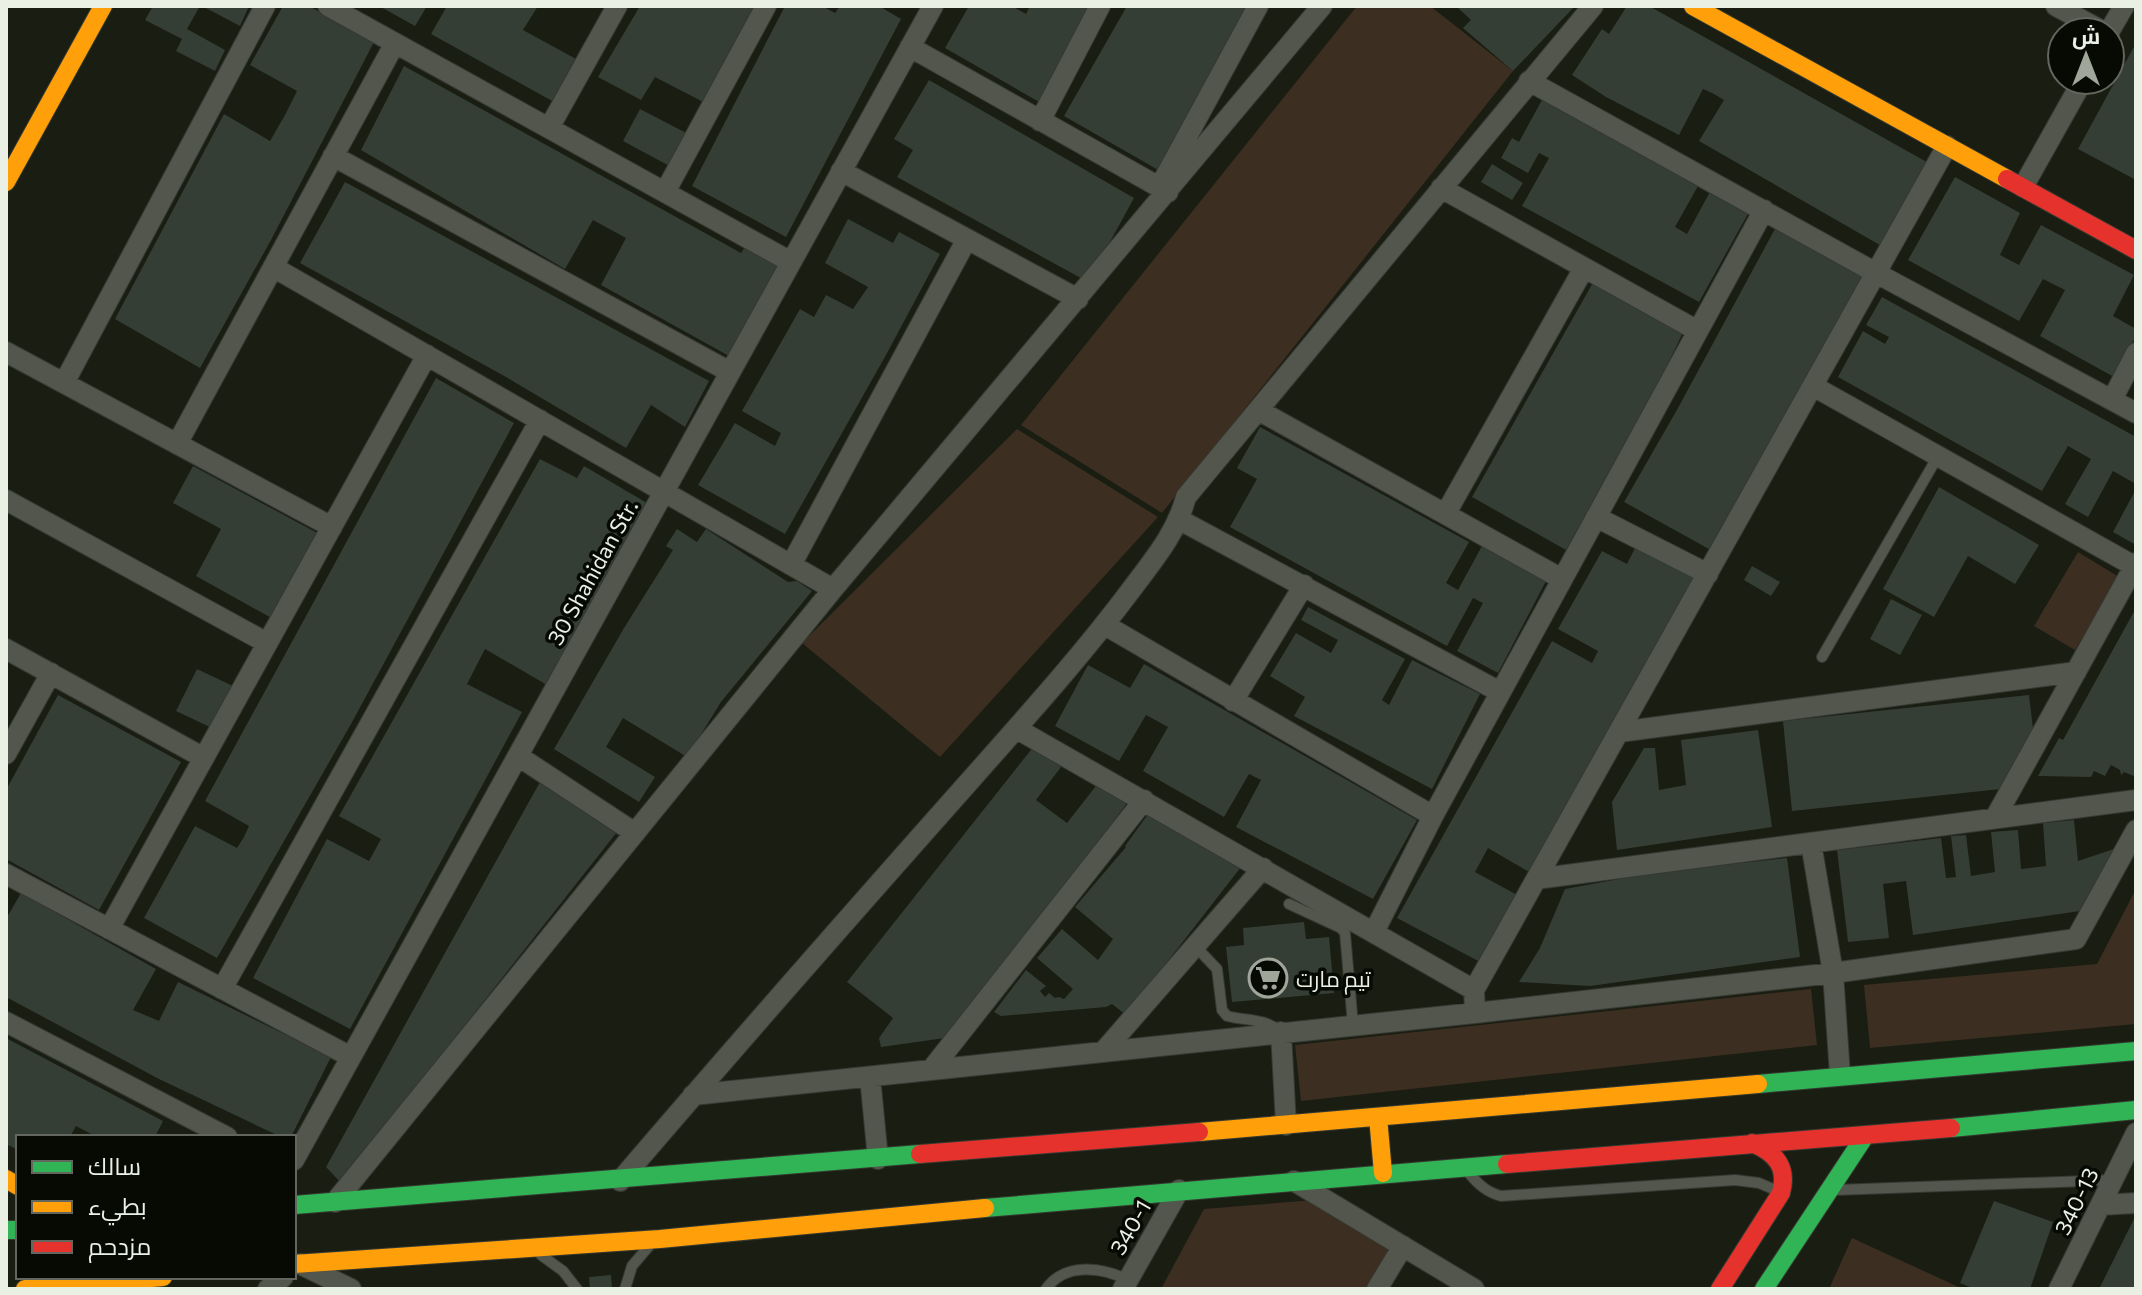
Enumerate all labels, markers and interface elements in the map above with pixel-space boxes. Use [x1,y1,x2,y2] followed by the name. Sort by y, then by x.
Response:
[2046,16,2126,96] north arrow
[2072,22,2100,50] text: ش
[541,495,643,649] street label: 30 Shahidan Str.
[1247,957,1289,999] supermarket icon: تيم مارت
[1296,965,1371,995] place label: تيم مارت
[16,1135,296,1279] legend
[88,1151,141,1180] text: سالك
[2048,1163,2104,1239] street label: 340-13
[88,1191,147,1226] text: بطيء
[1104,1195,1156,1259] street label: 340-1
[88,1231,151,1263] text: مزدحم

